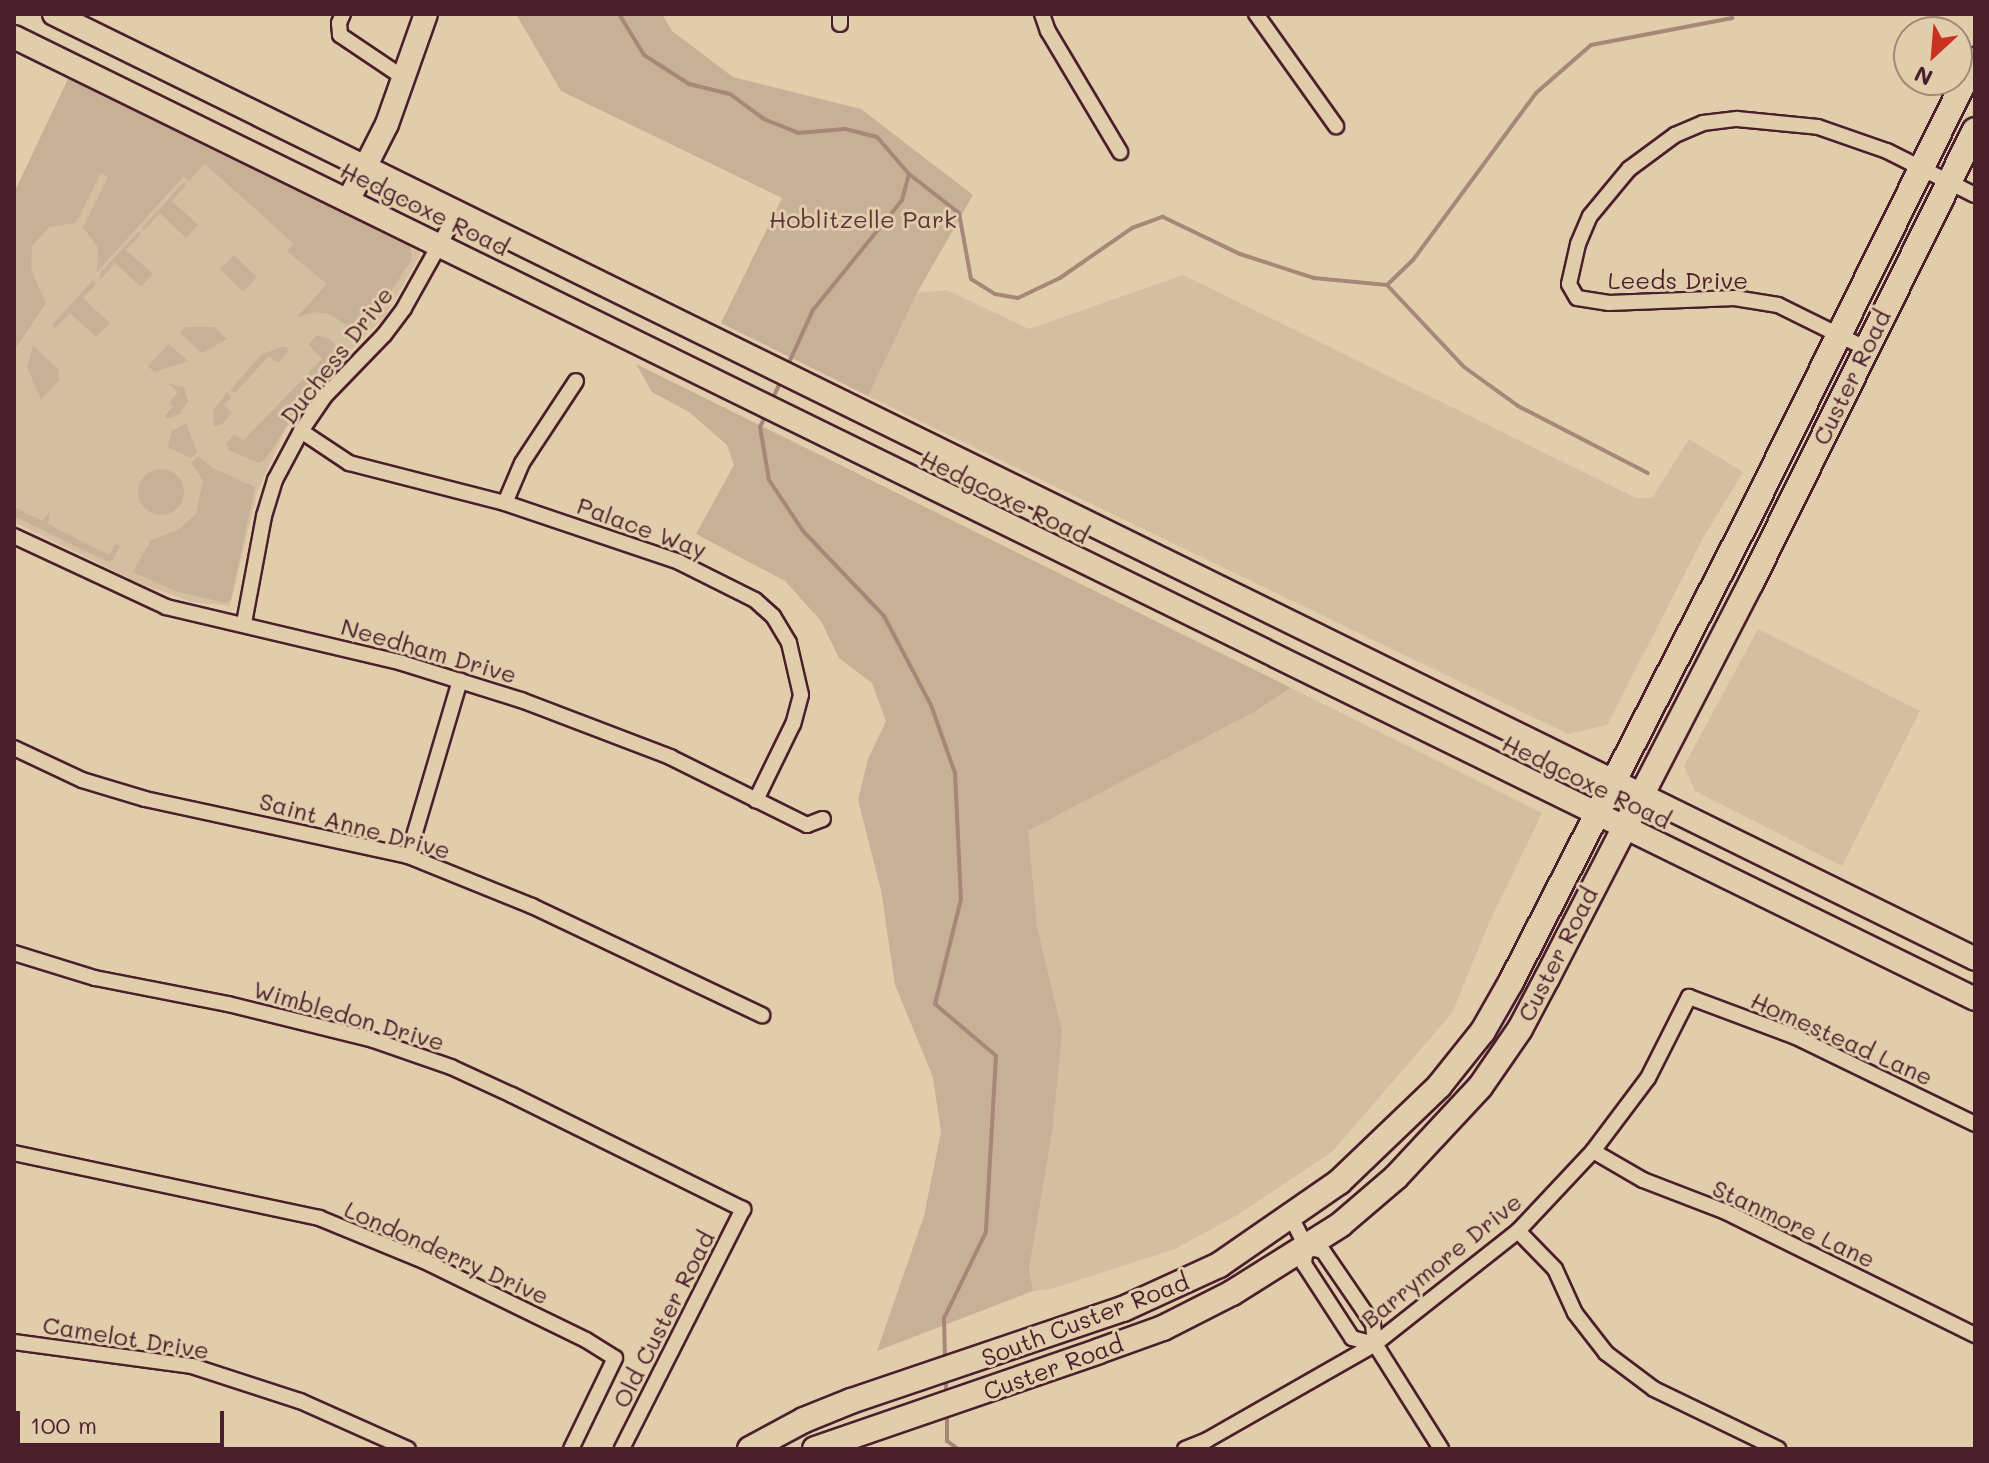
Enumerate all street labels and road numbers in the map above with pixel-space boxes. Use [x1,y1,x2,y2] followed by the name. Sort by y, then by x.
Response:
[336,155,514,261] street label: Hedgcoxe Road
[1608,266,1748,294] street label: Leeds Drive
[273,281,399,429] street label: Duchess Drive
[1806,305,1896,449] street label: Custer Road
[916,443,1094,549] street label: Hedgcoxe Road
[573,490,711,564] street label: Palace Way
[338,611,520,689] street label: Needham Drive
[1498,728,1676,834] street label: Hedgcoxe Road
[256,786,454,864] street label: Saint Anne Drive
[1511,882,1603,1026] street label: Custer Road
[250,974,448,1056] street label: Wimbledon Drive
[1747,985,1937,1091] street label: Homestead Lane
[1708,1173,1880,1273] street label: Stanmore Lane
[1355,1187,1527,1333] street label: Barrymore Drive
[340,1194,554,1310] street label: Londonderry Drive
[606,1226,720,1412] street label: Old Custer Road
[977,1266,1193,1372] street label: South Custer Road
[41,1310,211,1364] street label: Camelot Drive
[979,1328,1127,1406] street label: Custer Road

